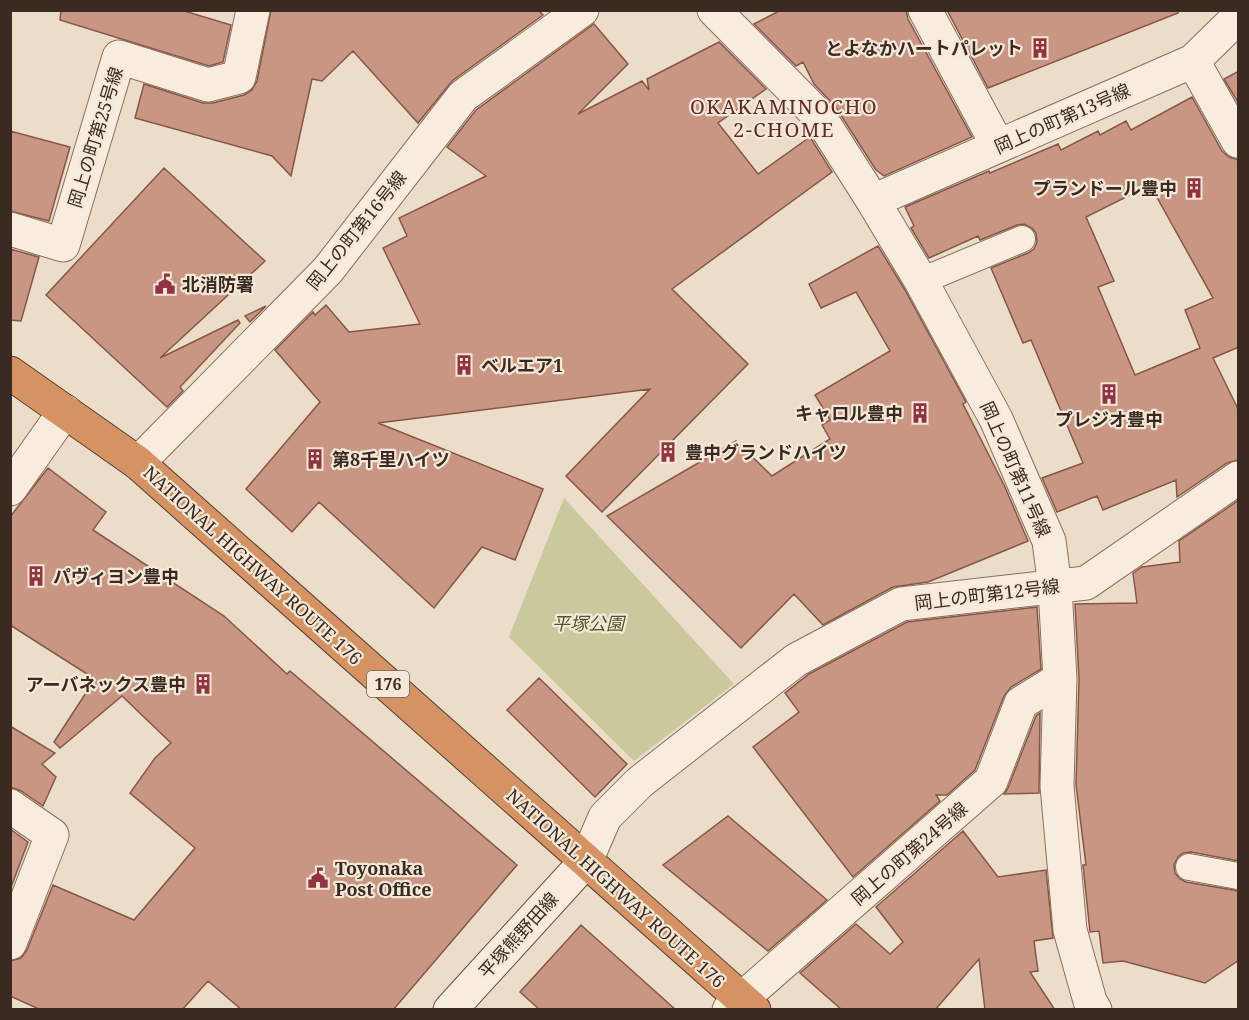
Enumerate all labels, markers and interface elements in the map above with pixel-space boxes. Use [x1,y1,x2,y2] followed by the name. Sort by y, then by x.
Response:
[825,36,1023,60] place label: とよなかハートパレット
[1028,36,1052,60] building icon: とよなかハートパレット
[62,64,128,210] street label: 岡上の町第25号線
[990,77,1134,159] street label: 岡上の町第13号線
[690,93,878,143] district label: OKAKAMINOCHO 2-CHOME
[301,166,411,294] street label: 岡上の町第16号線
[1033,176,1177,200] place label: プランドール豊中
[1182,176,1206,200] building icon: プランドール豊中
[153,272,177,296] public building icon: 北消防署
[182,272,254,296] place label: 北消防署
[452,353,476,377] building icon: ベルエア1
[481,353,563,377] place label: ベルエア1
[1097,382,1121,406] building icon: プレジオ豊中
[975,397,1057,541] street label: 岡上の町第11号線
[795,401,903,425] place label: キャロル豊中
[908,401,932,425] building icon: キャロル豊中
[1055,407,1163,431] place label: プレジオ豊中
[656,440,680,464] building icon: 豊中グランドハイツ
[685,440,847,464] place label: 豊中グランドハイツ
[303,447,327,471] building icon: 第8千里ハイツ
[332,447,450,471] place label: 第8千里ハイツ
[139,460,367,670] street label: NATIONAL HIGHWAY ROUTE 176
[24,564,48,588] building icon: パヴィヨン豊中
[53,564,179,588] place label: パヴィヨン豊中
[913,573,1061,615] street label: 岡上の町第12号線
[552,611,627,635] park label: 平塚公園
[367,671,409,697] road number: 176
[26,672,186,696] place label: アーバネックス豊中
[191,672,215,696] building icon: アーバネックス豊中
[502,783,730,993] street label: NATIONAL HIGHWAY ROUTE 176
[846,796,972,910] street label: 岡上の町第24号線
[335,856,431,901] place label: Toyonaka Post Office
[306,866,330,890] public building icon: Toyonaka Post Office
[473,887,563,983] street label: 平塚熊野田線

